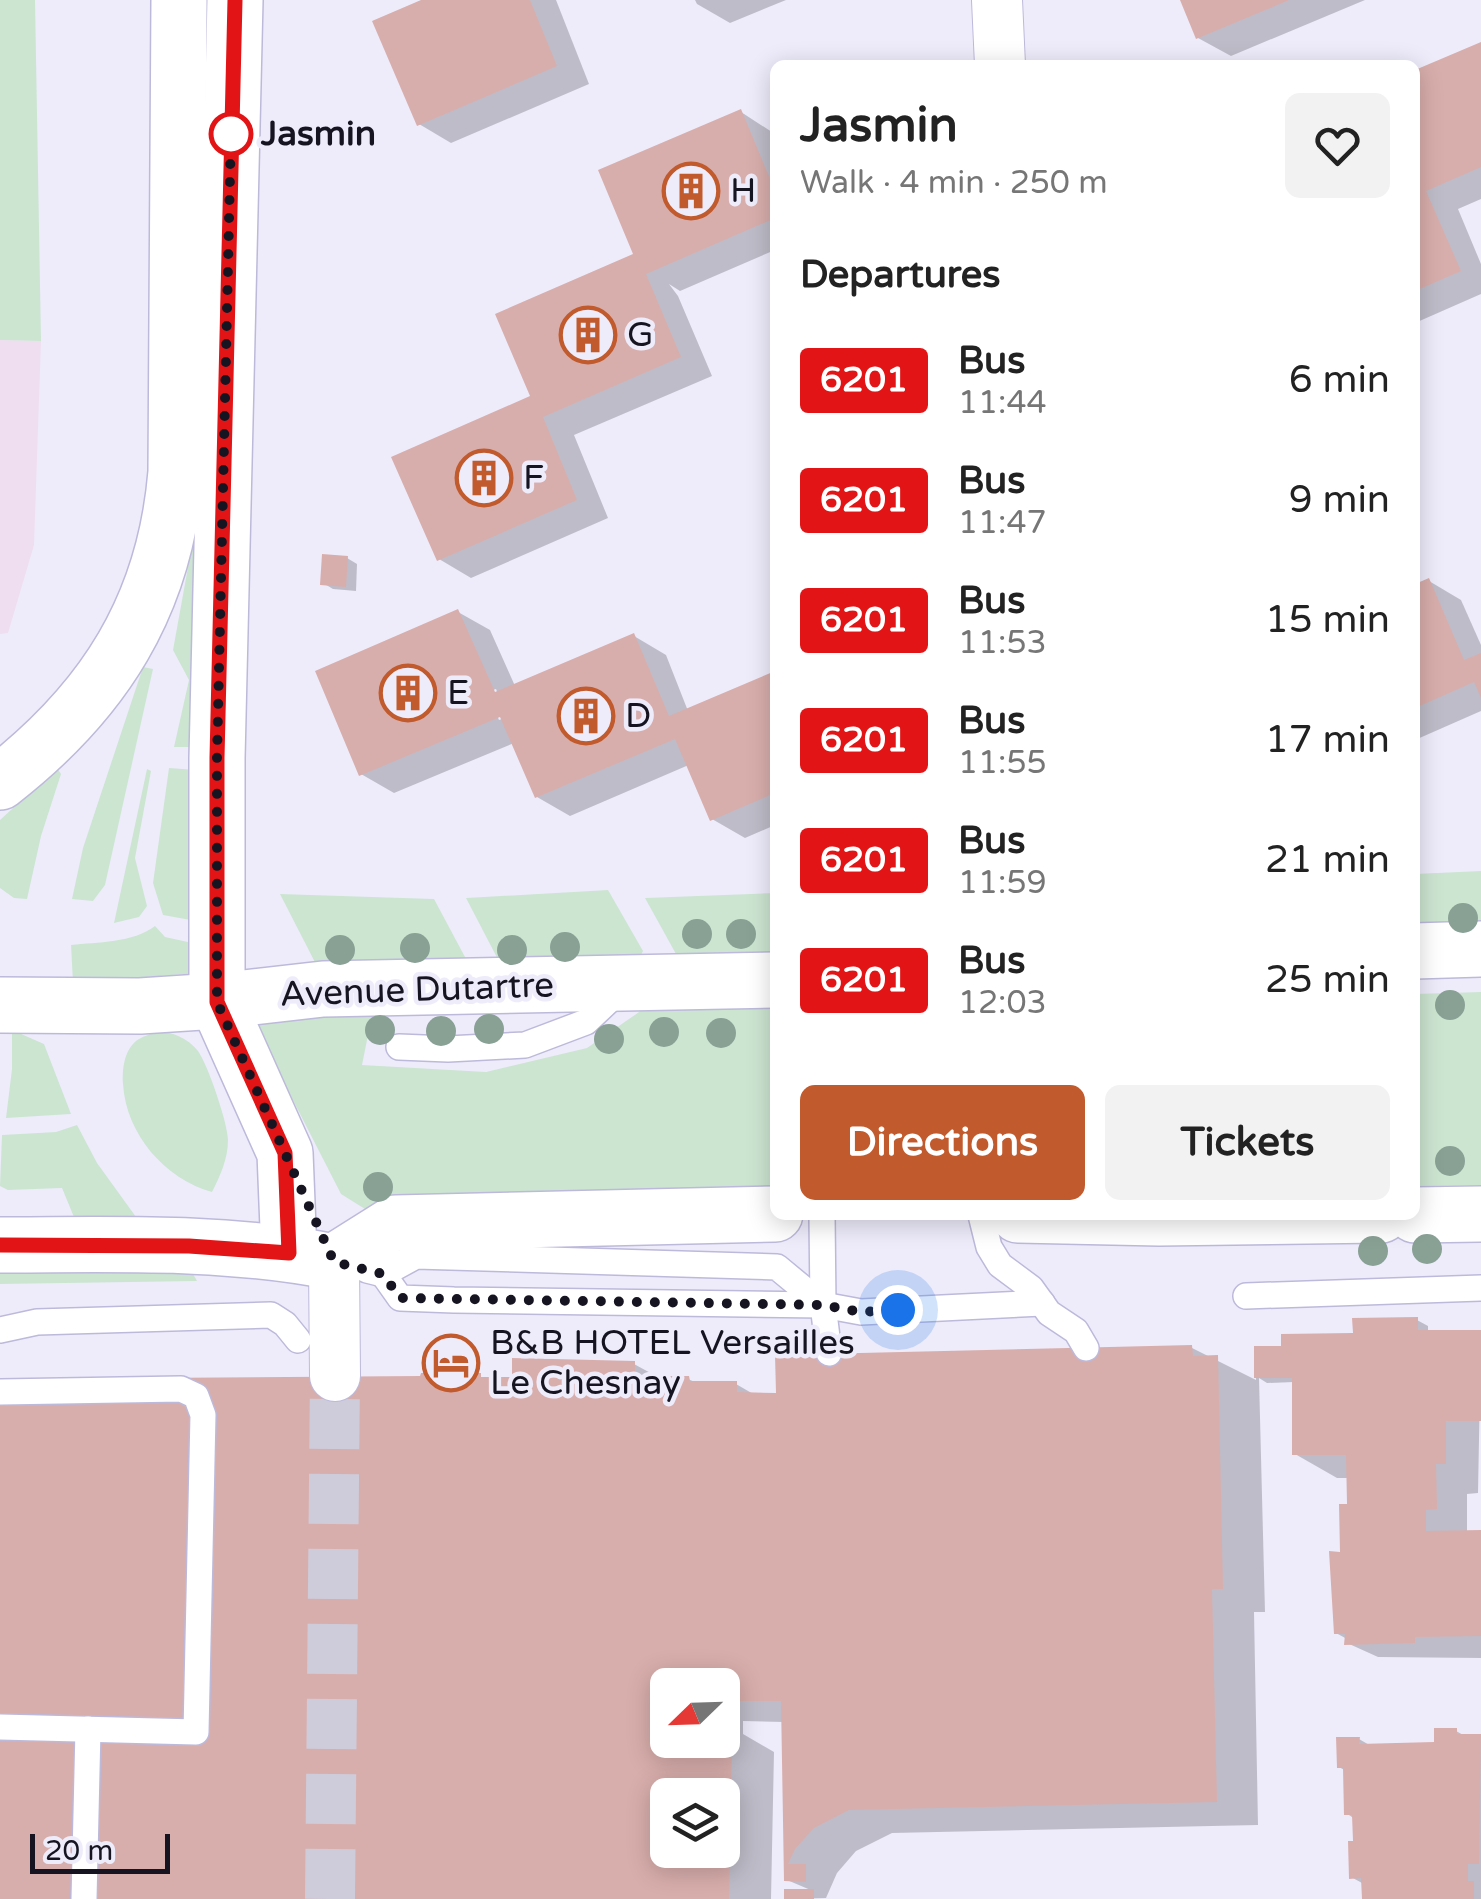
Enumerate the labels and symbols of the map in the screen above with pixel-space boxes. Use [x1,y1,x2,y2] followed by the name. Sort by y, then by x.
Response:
[210,113,252,155] marker: Jasmin
[260,113,376,155] place label: Jasmin
[661,161,721,221] building icon: H
[730,170,756,212] place label: H
[558,305,618,365] building icon: G
[627,314,654,356] place label: G
[454,448,514,508] building icon: F
[523,457,544,499] place label: F
[378,663,438,723] building icon: E
[447,672,469,714] place label: E
[556,686,616,746] building icon: D
[625,695,651,737] place label: D
[279,964,555,1016] street label: Avenue Dutartre
[873,1285,923,1335] your location
[490,1322,855,1404] place label: B&B HOTEL Versailles Le Chesnay
[421,1333,481,1393] hotel icon: B&B HOTEL Versailles Le Chesnay
[650,1668,740,1758] north arrow
[30,1829,170,1874] scale bar

